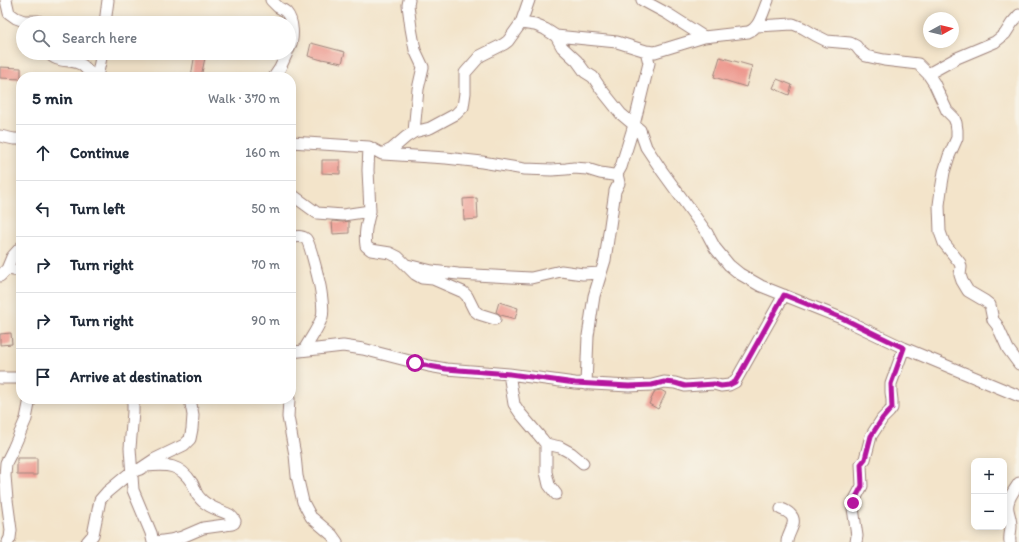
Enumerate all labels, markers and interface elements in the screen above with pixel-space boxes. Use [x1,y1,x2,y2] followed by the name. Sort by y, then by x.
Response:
[923,12,959,48] north arrow
[16,16,296,60] search box
[30,27,52,49] icon: search
[62,29,137,47] text: Search here
[32,88,72,108] text: 5 min
[208,91,280,106] text: Walk · 370 m
[32,142,54,164] icon: ahead
[70,144,129,162] text: Continue
[245,145,280,160] text: 160 m
[32,198,54,220] icon: left
[70,200,125,218] text: Turn left
[251,201,280,216] text: 50 m
[32,254,54,276] icon: right
[70,256,134,274] text: Turn right
[252,257,280,272] text: 70 m
[32,310,54,332] icon: right
[70,312,134,330] text: Turn right
[251,313,280,328] text: 90 m
[406,354,424,372] route start
[32,366,54,388] icon: arrive
[70,368,202,386] text: Arrive at destination
[971,458,1007,530] map controls
[971,458,1007,494] button: +
[844,494,862,512] route end
[971,494,1007,530] button: −

